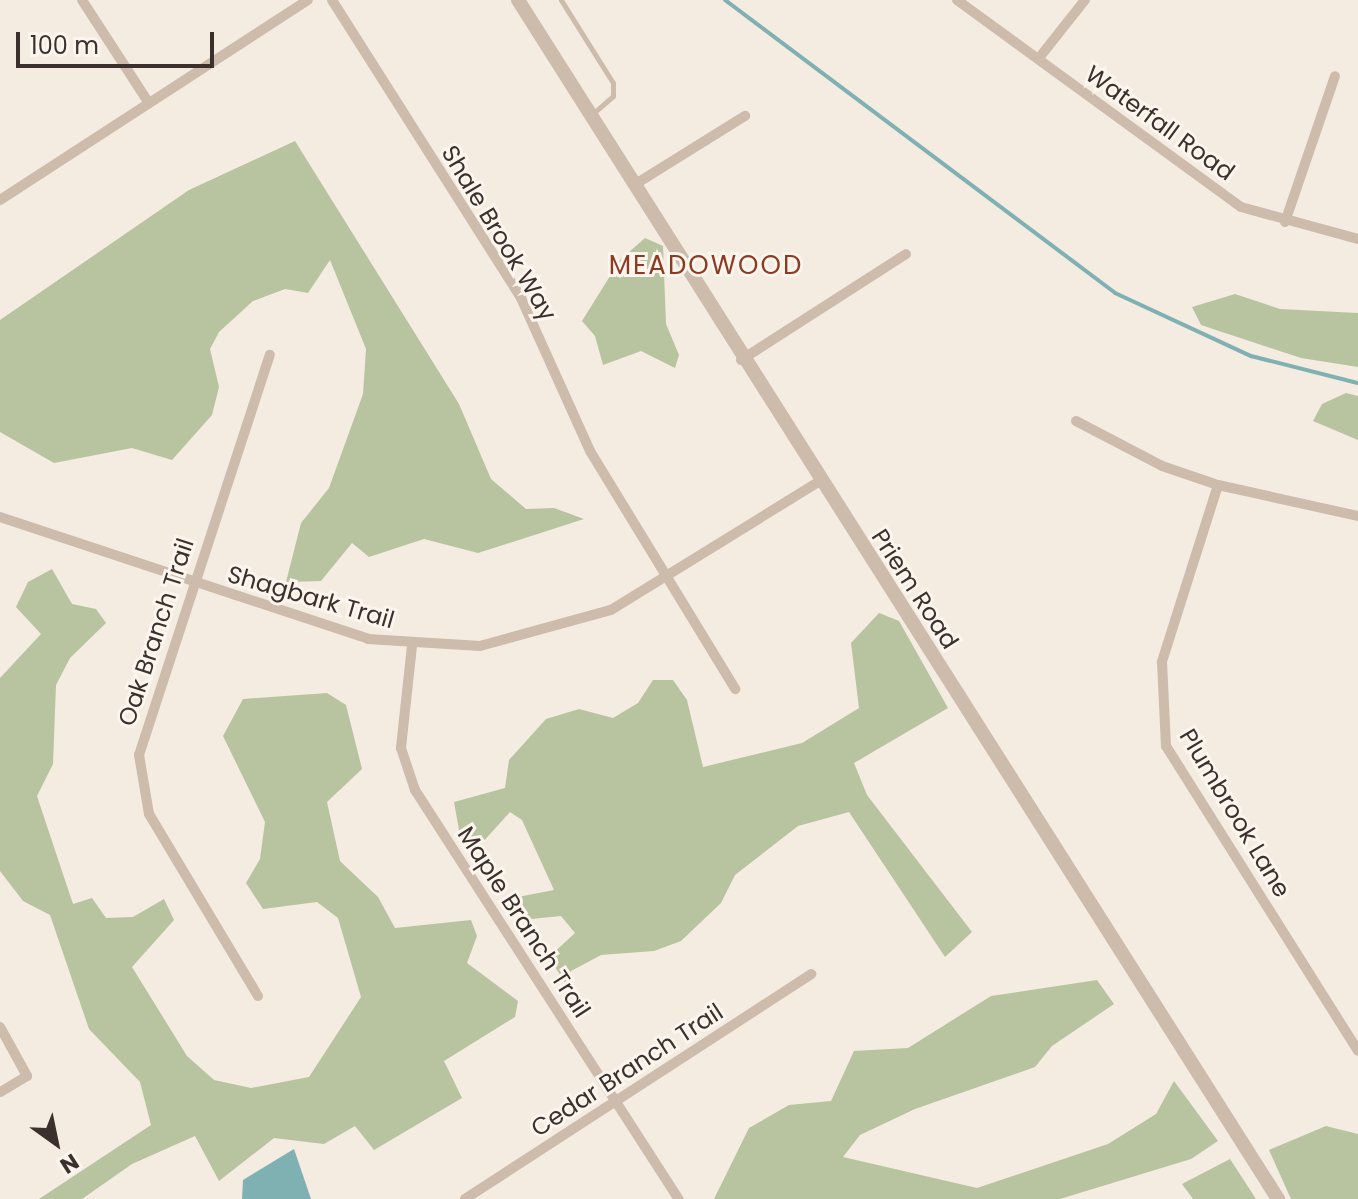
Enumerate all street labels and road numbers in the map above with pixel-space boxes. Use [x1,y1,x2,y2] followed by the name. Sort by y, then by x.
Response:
[1080,59,1240,187] street label: Waterfall Road
[435,140,563,326] street label: Shale Brook Way
[866,524,964,654] street label: Priem Road
[112,535,200,729] street label: Oak Branch Trail
[224,559,398,635] street label: Shagbark Trail
[1173,724,1297,902] street label: Plumbrook Lane
[452,821,596,1023] street label: Maple Branch Trail
[526,997,728,1143] street label: Cedar Branch Trail

